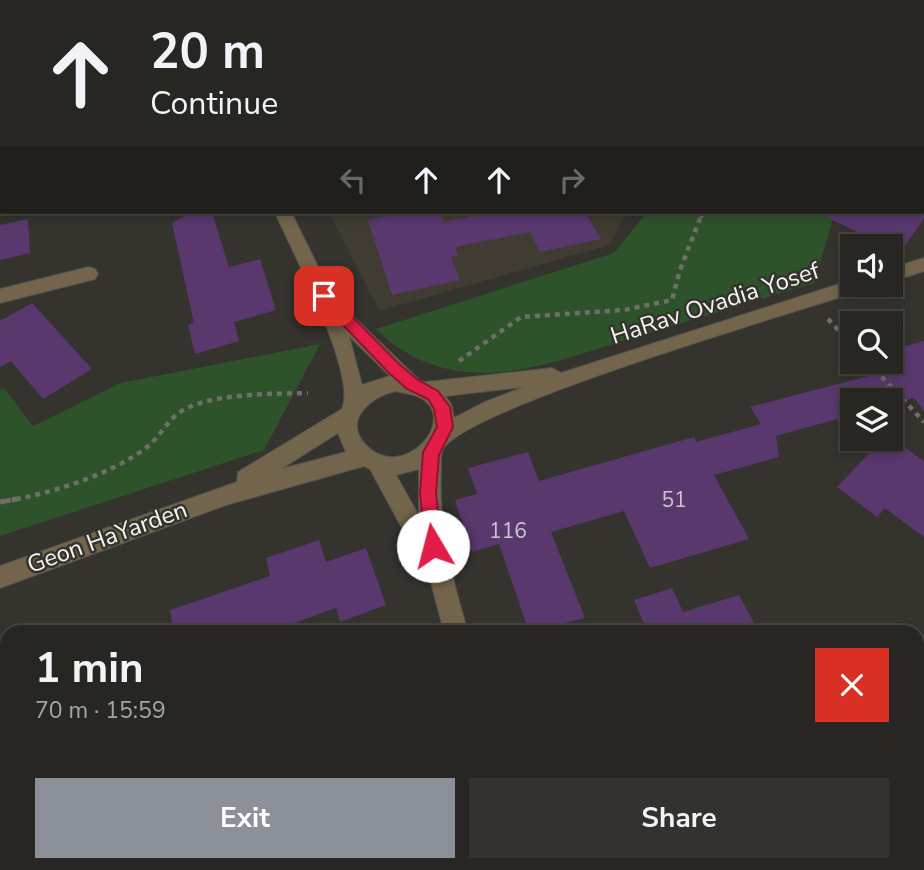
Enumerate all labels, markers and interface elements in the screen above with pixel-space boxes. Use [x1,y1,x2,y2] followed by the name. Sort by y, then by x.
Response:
[150,18,265,85] text: 20 m
[35,28,126,119] icon: ahead
[150,82,278,125] text: Continue
[334,161,372,199] icon: left
[407,161,445,199] icon: ahead
[480,161,518,199] icon: ahead
[553,161,591,199] icon: right
[840,234,903,451] map controls
[840,234,903,297] button: sound
[606,254,825,352] street label: HaRav Ovadia Yosef
[294,266,354,326] pin
[305,277,343,315] icon: arrive
[840,311,903,374] button: search
[840,388,903,451] button: layers
[661,486,687,514] house number: 51
[22,493,192,581] street label: Geon HaYarden
[396,509,470,583] position arrow
[489,517,527,545] house number: 116
[35,640,144,697] text: 1 min
[815,648,889,722] button: close
[35,695,166,726] text: 70 m · 15:59
[35,778,455,858] button: Exit
[469,778,889,858] button: Share

